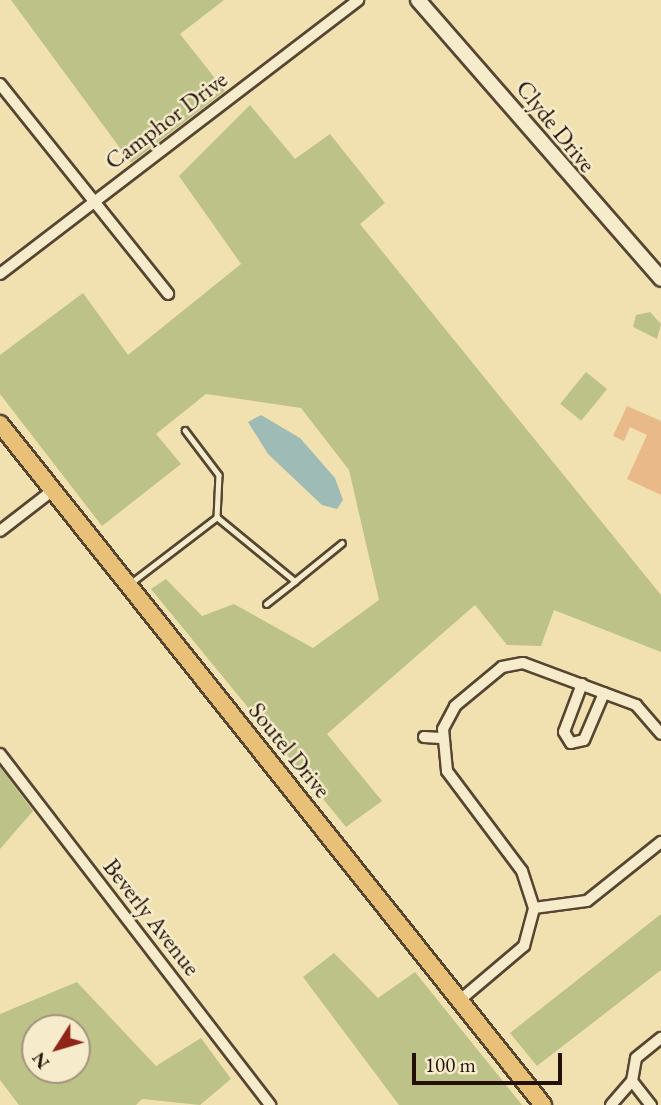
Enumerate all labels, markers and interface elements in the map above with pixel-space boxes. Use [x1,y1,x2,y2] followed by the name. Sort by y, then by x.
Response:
[99,65,233,175] street label: Camphor Drive
[510,74,602,178] street label: Clyde Drive
[243,696,337,804] street label: Soutel Drive
[97,853,207,981] street label: Beverly Avenue
[21,1014,91,1084] north arrow
[416,1038,566,1082] scale bar
[26,1047,55,1074] text: N
[425,1051,476,1078] text: 100 m

